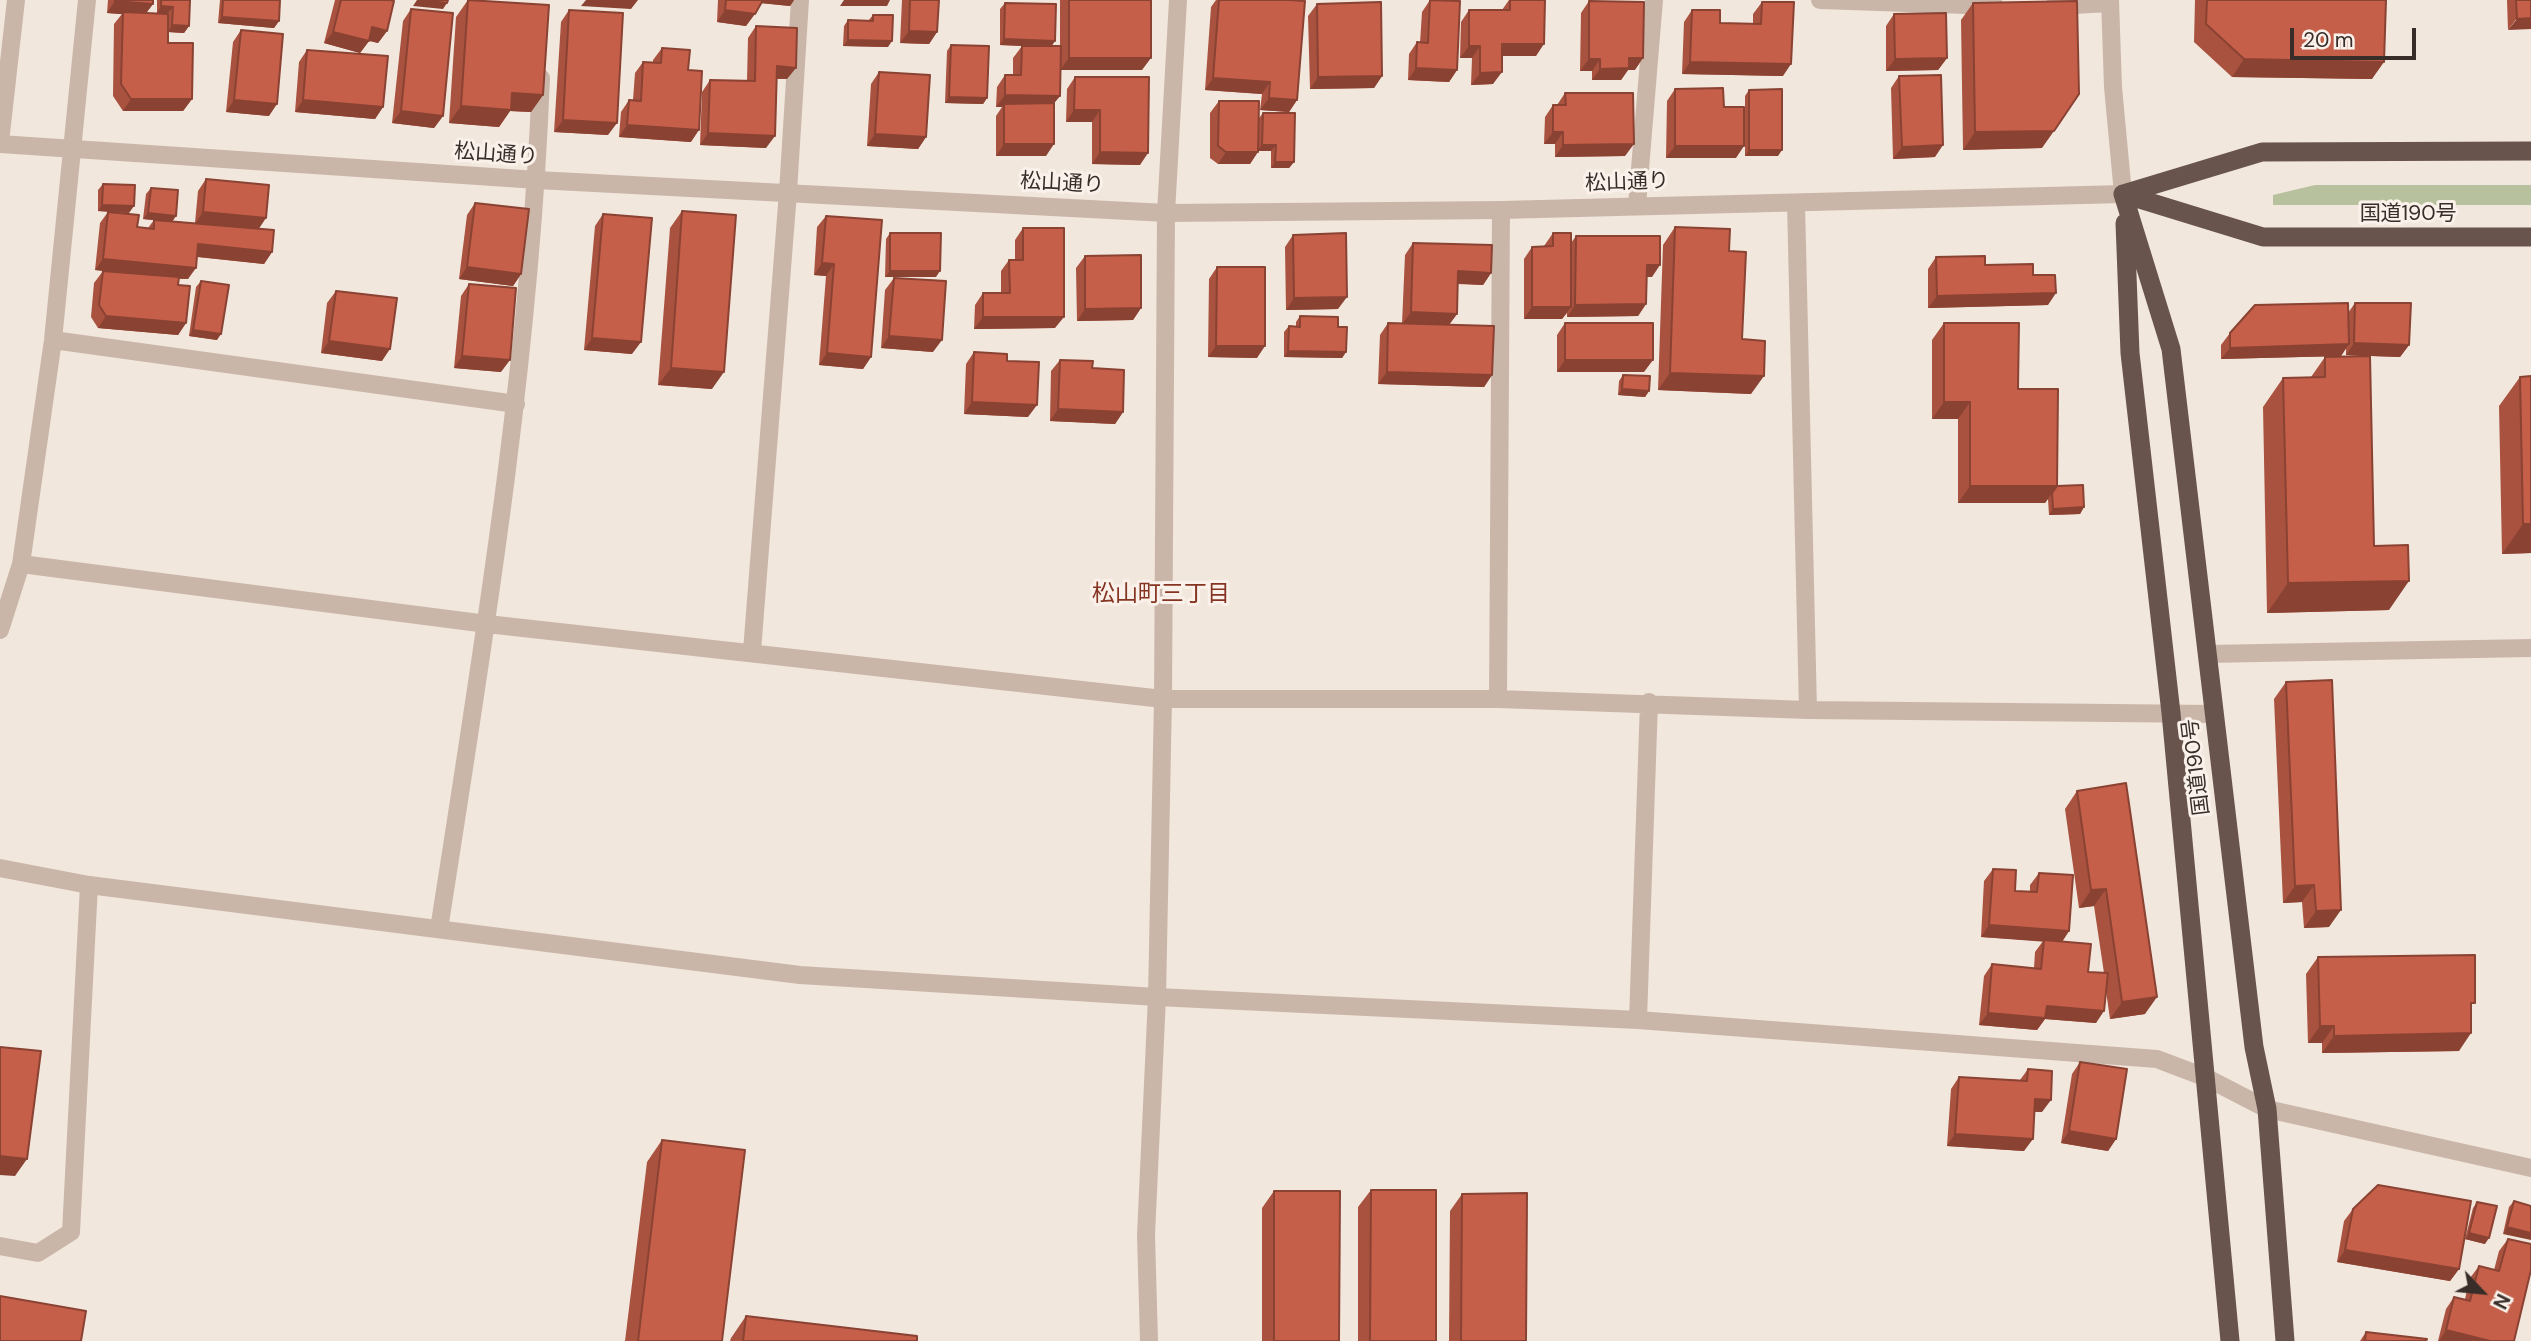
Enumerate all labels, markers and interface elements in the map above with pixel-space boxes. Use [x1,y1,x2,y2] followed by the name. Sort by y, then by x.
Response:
[2293,14,2419,58] scale bar
[2303,26,2354,54] text: 20 m
[453,140,539,170] street label: 松山通り
[1019,169,1105,199] street label: 松山通り
[1585,169,1669,197] street label: 松山通り
[2359,201,2457,227] street label: 国道190号
[1092,581,1230,609] district label: 松山町三丁目
[2179,717,2215,817] street label: 国道190号
[2447,1257,2517,1327] north arrow
[2487,1290,2516,1313] text: N

